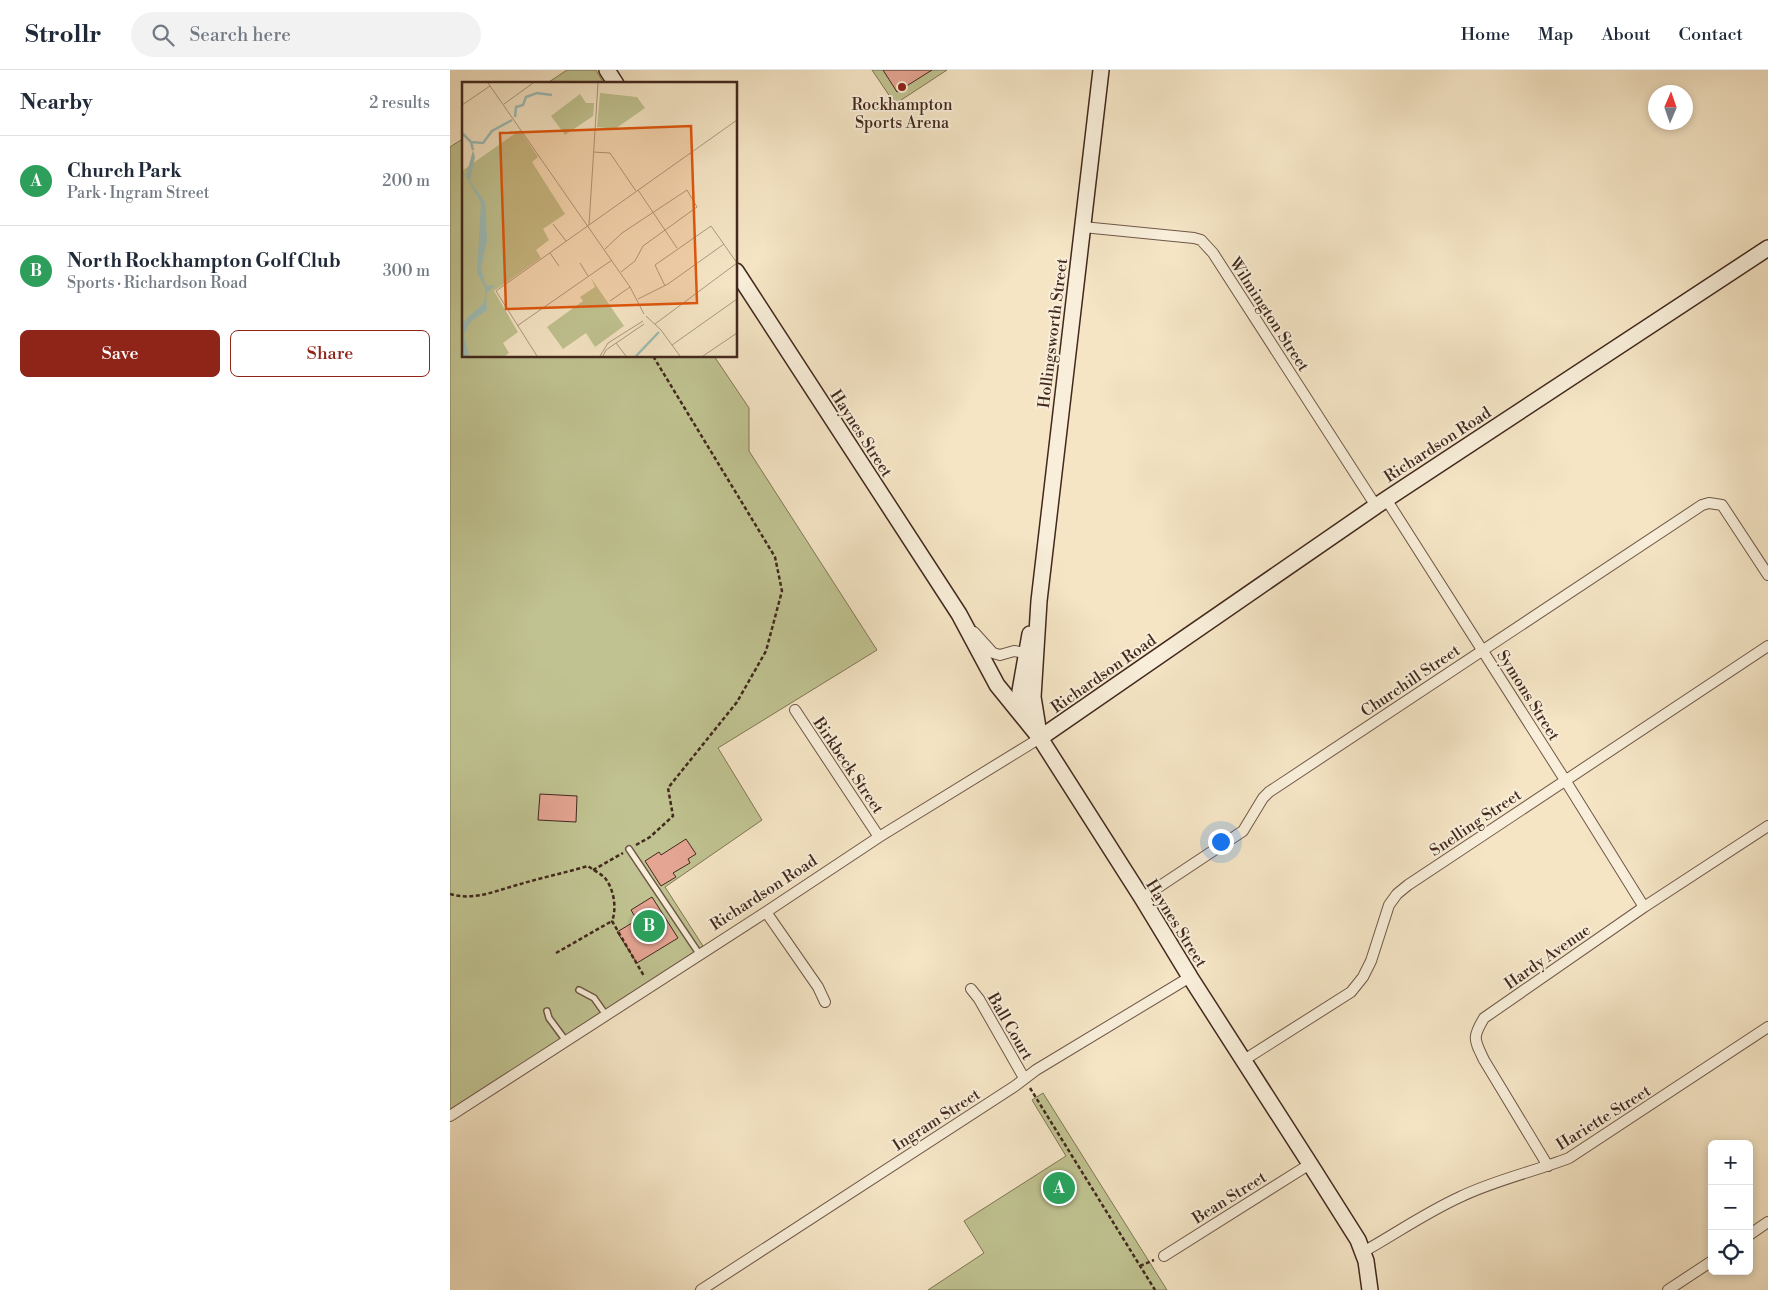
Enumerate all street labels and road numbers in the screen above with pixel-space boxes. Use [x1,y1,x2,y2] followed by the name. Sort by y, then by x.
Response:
[1224,253,1314,376] street label: Wilmington Street
[1034,257,1072,409] street label: Hollingsworth Street
[826,386,897,481] street label: Haynes Street
[1380,403,1495,487] street label: Richardson Road
[1047,630,1160,717] street label: Richardson Road
[1357,640,1464,721] street label: Churchill Street
[1492,647,1564,745] street label: Symons Street
[808,713,888,818] street label: Birkbeck Street
[1426,785,1525,861] street label: Snelling Street
[706,851,821,935] street label: Richardson Road
[1141,876,1211,971] street label: Haynes Street
[1501,920,1595,994] street label: Hardy Avenue
[982,988,1038,1064] street label: Ball Court
[1553,1081,1655,1155] street label: Hariette Street
[889,1084,984,1155] street label: Ingram Street
[1188,1167,1271,1229] street label: Bean Street

